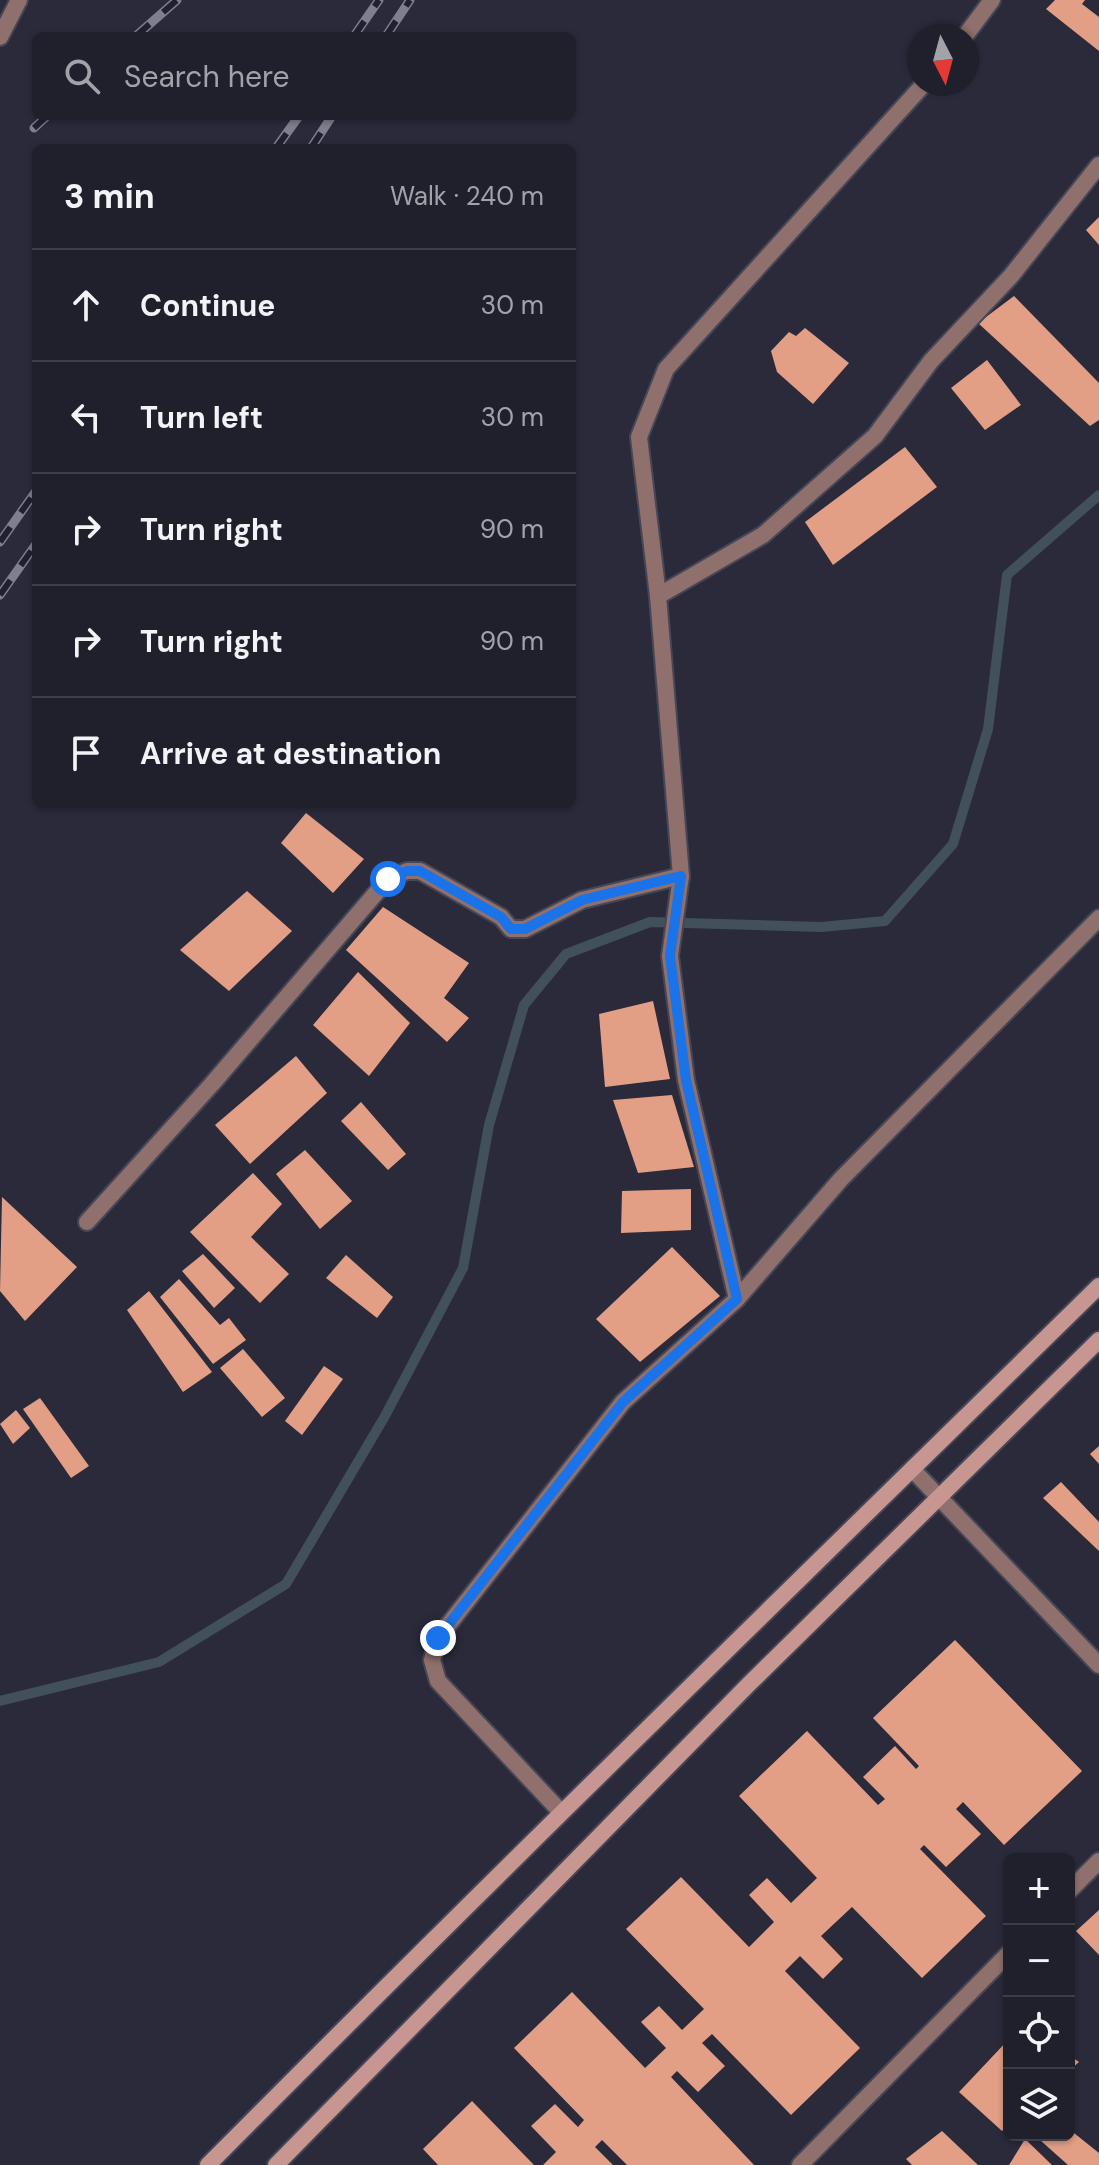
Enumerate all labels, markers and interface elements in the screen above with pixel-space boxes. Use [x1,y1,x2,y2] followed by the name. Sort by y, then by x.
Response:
[907,24,979,96] north arrow
[32,32,576,120] search box
[60,54,104,98] icon: search
[124,57,290,96] text: Search here
[64,174,155,219] text: 3 min
[390,179,544,213] text: Walk · 240 m
[64,283,108,327] icon: ahead
[140,286,275,325] text: Continue
[481,288,544,322] text: 30 m
[64,395,108,439] icon: left
[140,398,263,437] text: Turn left
[481,400,544,434] text: 30 m
[64,507,108,551] icon: right
[140,510,283,549] text: Turn right
[480,512,544,546] text: 90 m
[64,619,108,663] icon: right
[140,622,283,661] text: Turn right
[480,624,544,658] text: 90 m
[64,731,108,775] icon: arrive
[140,734,441,773] text: Arrive at destination
[370,861,406,897] route start
[420,1620,456,1656] route end
[1003,1853,1075,2141] map controls
[1003,1853,1075,1925] button: +
[1003,1925,1075,1997] button: −
[1003,1997,1075,2069] button: locate
[1003,2069,1075,2141] button: layers

